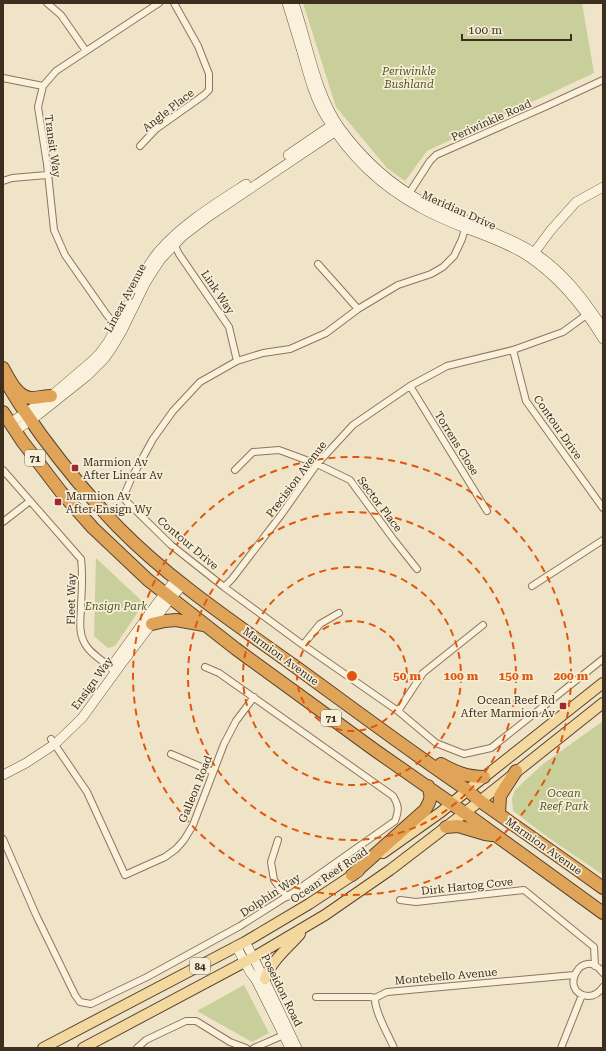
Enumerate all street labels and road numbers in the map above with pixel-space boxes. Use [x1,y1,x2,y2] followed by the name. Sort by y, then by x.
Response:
[140,86,197,135] street label: Angle Place
[449,97,533,144] street label: Periwinkle Road
[42,114,63,179] street label: Transit Way
[420,188,498,233] street label: Meridian Drive
[102,262,149,335] street label: Linear Avenue
[198,268,237,317] street label: Link Way
[531,393,585,462] street label: Contour Drive
[432,409,481,478] street label: Torrens Close
[263,439,329,520] street label: Precision Avenue
[25,450,45,466] road number: 71
[355,474,405,534] street label: Sector Place
[155,514,221,573] street label: Contour Drive
[65,572,78,625] street label: Fleet Way
[240,625,321,688] street label: Marmion Avenue
[69,654,116,712] street label: Ensign Way
[321,710,341,726] road number: 71
[176,754,215,825] street label: Galleon Road
[503,815,584,878] street label: Marmion Avenue
[288,845,370,906] street label: Ocean Reef Road
[238,871,303,920] street label: Dolphin Way
[420,875,514,898] street label: Dirk Hartog Cove
[258,952,305,1029] street label: Poseidon Road
[190,958,210,974] road number: 84
[394,966,498,987] street label: Montebello Avenue

